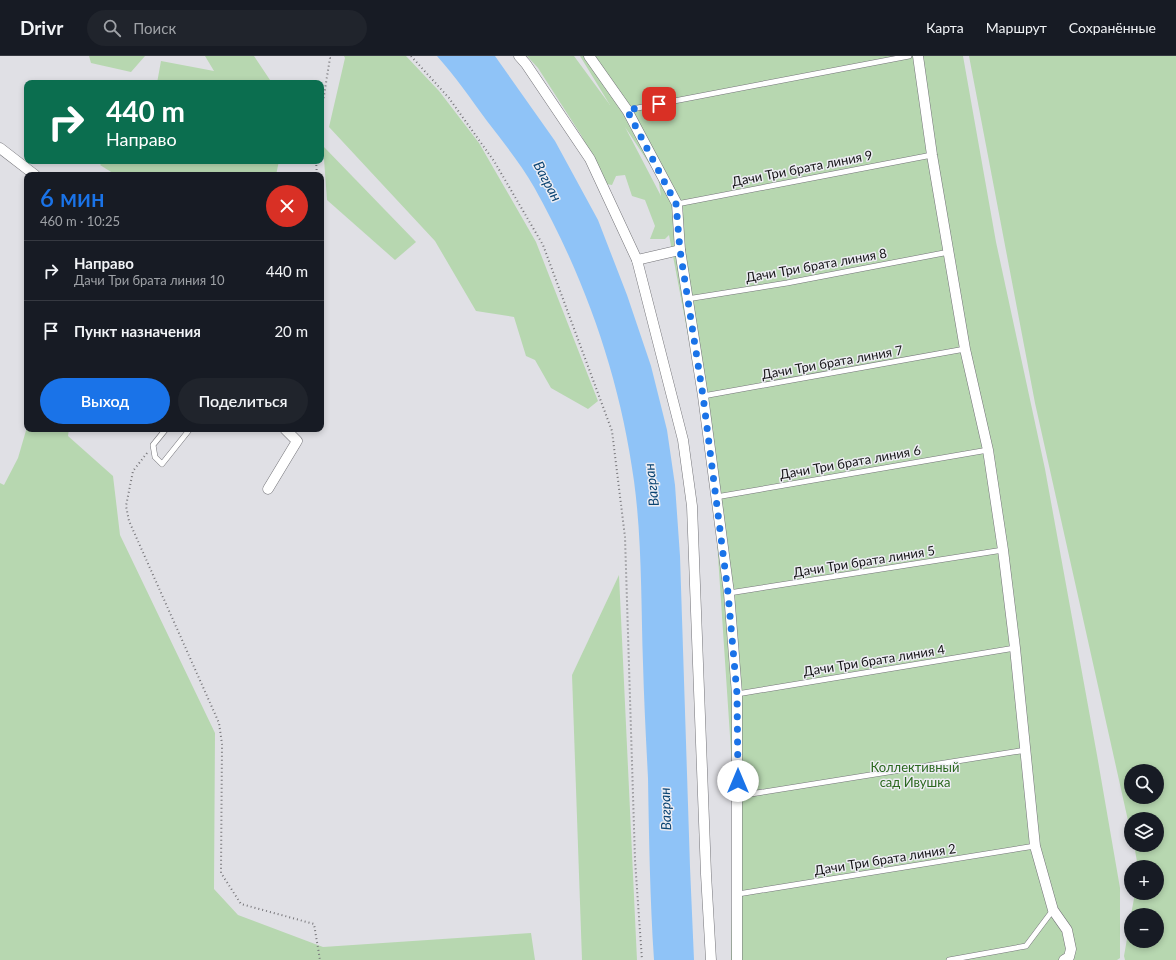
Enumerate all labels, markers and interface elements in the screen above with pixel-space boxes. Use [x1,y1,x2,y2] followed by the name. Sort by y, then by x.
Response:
[87,10,367,46] search box
[20,16,63,39] text: Drivr
[101,17,123,39] icon: search
[133,19,176,37] text: Поиск
[926,19,964,36] text: Карта
[986,19,1047,36] text: Маршрут
[1069,19,1156,36] text: Сохранённые
[642,87,676,121] pin
[648,93,670,115] icon: arrive
[106,94,185,128] text: 440 m
[40,96,92,148] icon: right
[106,128,177,150] text: Направо
[730,146,874,190] street label: Дачи Три брата линия 9
[530,158,566,204] water label: Вагран
[40,183,104,212] text: 6 мин
[266,185,308,227] button: close
[40,213,120,229] text: 460 m · 10:25
[744,245,888,285] street label: Дачи Три брата линия 8
[74,254,134,272] text: Направо
[40,260,62,282] icon: right
[266,262,308,280] text: 440 m
[74,272,225,288] text: Дачи Три брата линия 10
[40,320,62,342] icon: arrive
[74,322,201,340] text: Пункт назначения
[274,322,308,340] text: 20 m
[760,342,904,382] street label: Дачи Три брата линия 7
[40,378,170,424] button: Выход
[178,378,308,424] button: Поделиться
[778,442,922,482] street label: Дачи Три брата линия 6
[640,463,662,507] water label: Вагран
[792,542,936,580] street label: Дачи Три брата линия 5
[802,641,946,679] street label: Дачи Три брата линия 4
[871,759,959,790] park label: Коллективный сад Ивушка
[717,760,759,802] position arrow
[1124,764,1164,948] map controls
[1124,764,1164,804] button: search
[656,787,674,831] water label: Вагран
[1124,812,1164,852] button: layers
[813,840,957,878] street label: Дачи Три брата линия 2
[1124,860,1164,900] button: +
[1124,908,1164,948] button: −

